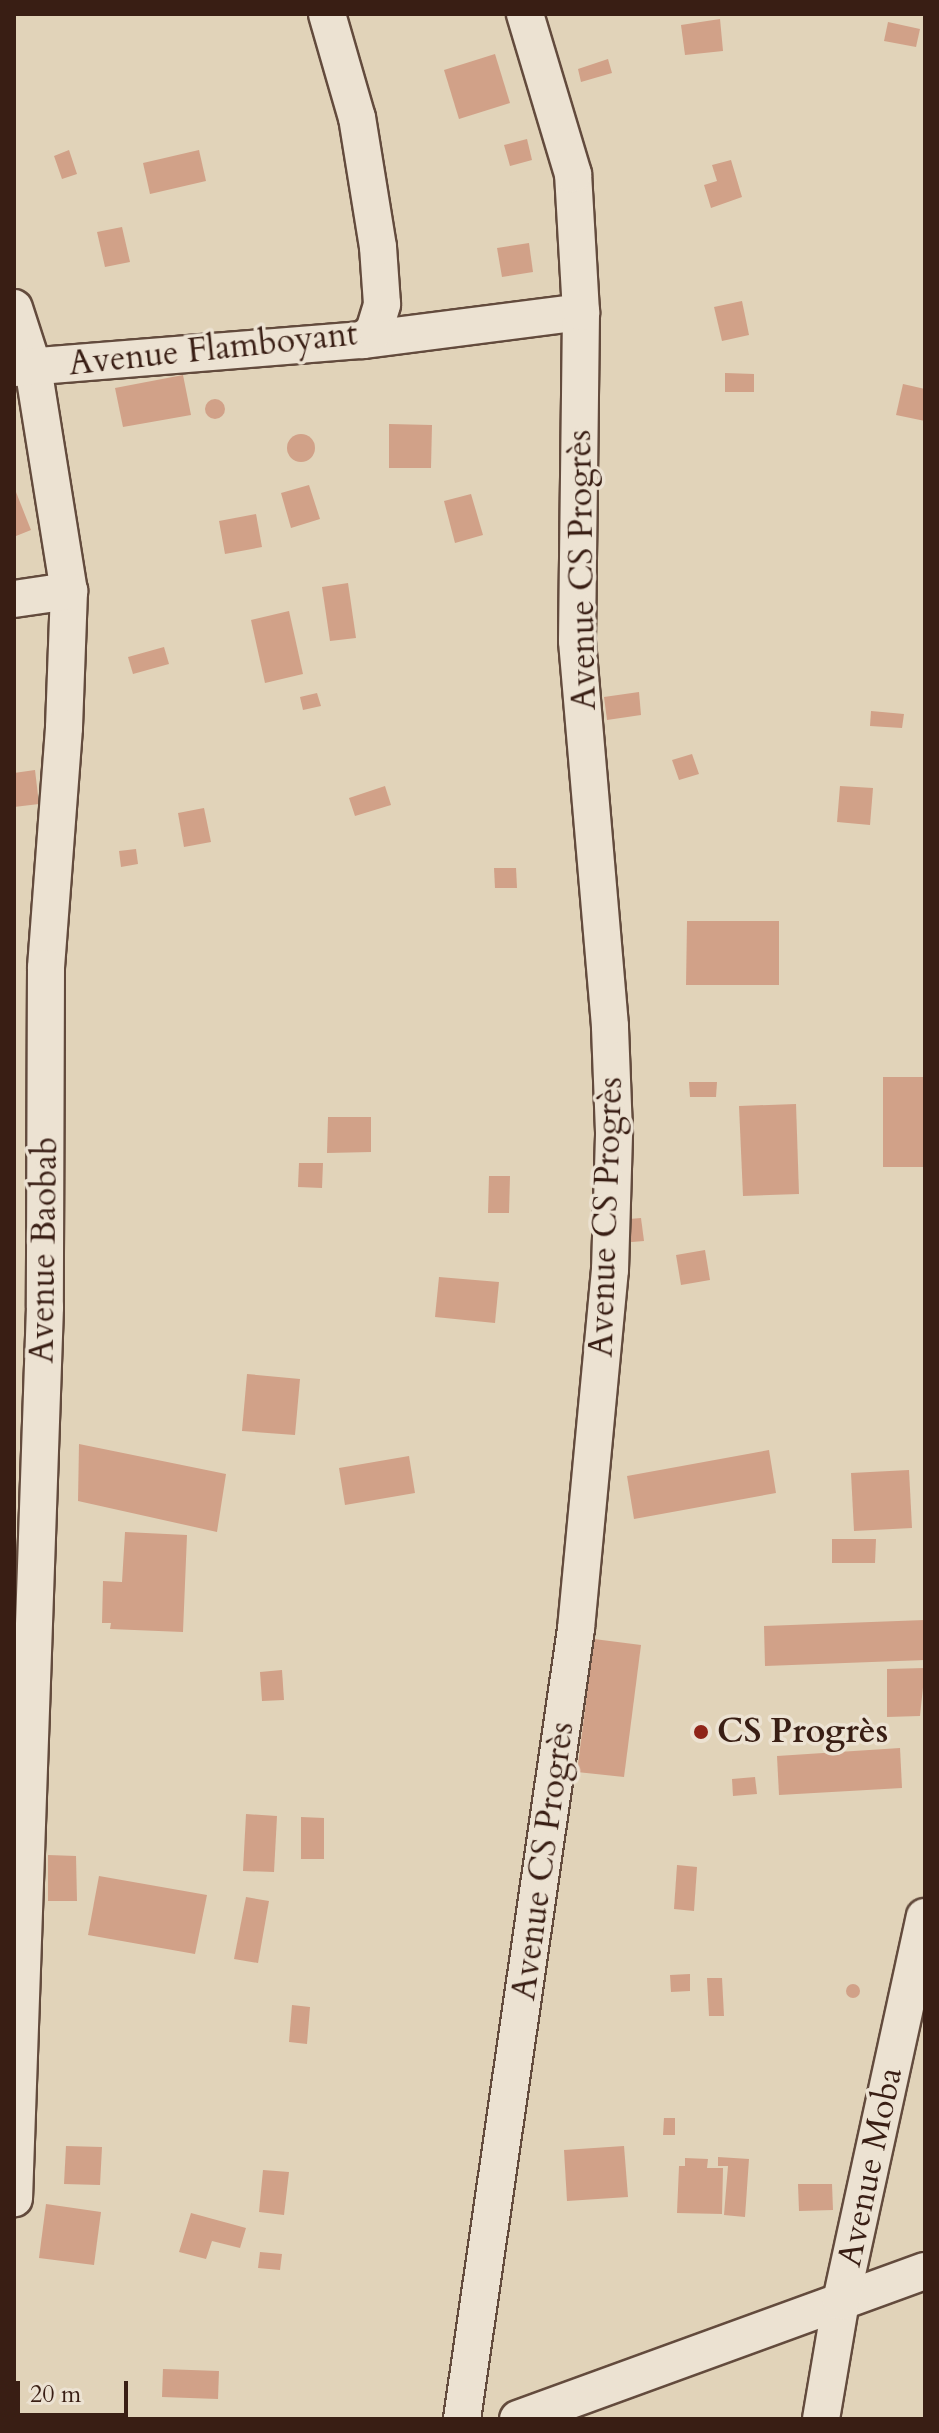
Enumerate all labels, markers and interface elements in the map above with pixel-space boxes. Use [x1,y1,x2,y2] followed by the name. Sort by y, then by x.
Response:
[67,314,359,384] street label: Avenue Flamboyant
[559,429,605,711] street label: Avenue CS Progrès
[581,1076,631,1358] street label: Avenue CS Progrès
[22,1136,66,1364] street label: Avenue Baobab
[717,1712,888,1752] place label: CS Progrès
[503,1719,583,2003] street label: Avenue CS Progrès
[692,1723,710,1741] marker: CS Progrès
[829,2064,911,2270] street label: Avenue Moba
[20,2365,132,2415] scale bar
[30,2378,81,2411] text: 20 m

